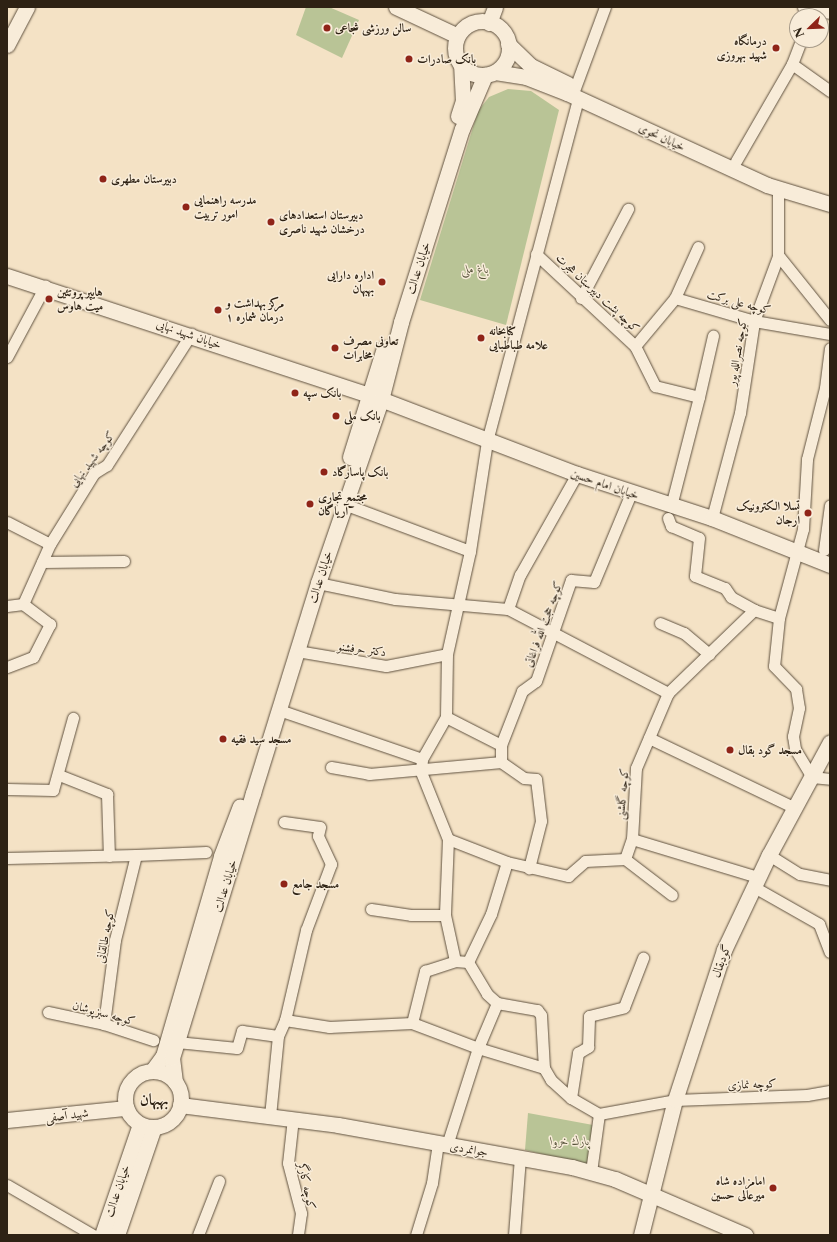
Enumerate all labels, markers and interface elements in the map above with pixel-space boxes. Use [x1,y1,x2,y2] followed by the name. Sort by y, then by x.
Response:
[789,8,829,48] north arrow
[335,21,411,35] place label: سالن ورزشی شجاعی
[322,23,332,33] marker: سالن ورزشی شجاعی
[791,25,807,39] text: N
[717,34,767,62] place label: درمانگاه شهید بهروزی
[770,42,782,54] marker: درمانگاه شهید بهروزی
[417,52,476,66] place label: بانک صادرات
[404,54,414,64] marker: بانک صادرات
[636,120,688,154] street label: خیابان نحوی
[111,172,177,186] place label: دبیرستان مطهری
[98,174,108,184] marker: دبیرستان مطهری
[194,193,256,221] place label: مدرسه راهنمایی امور تربیت
[181,202,191,212] marker: مدرسه راهنمایی امور تربیت
[279,208,365,236] place label: دبیرستان استعدادهای درخشان شهید ناصری
[266,217,276,227] marker: دبیرستان استعدادهای درخشان شهید ناصری
[403,240,433,296] street label: خیابان عدالت
[553,250,643,336] street label: کوچه پشت دبیرستان هجرت
[461,262,489,276] park label: باغ ملی
[327,268,374,296] place label: اداره دارایی بهبهان
[377,277,387,287] marker: اداره دارایی بهبهان
[57,285,103,313] place label: هایپر پروتئین میت هاوس
[706,287,772,317] street label: کوچه علی برکت
[44,294,54,304] marker: هایپر پروتئین میت هاوس
[226,296,284,324] place label: مرکز بهداشت و درمان شماره ۱
[213,305,223,315] marker: مرکز بهداشت و درمان شماره ۱
[155,316,223,352] street label: خیابان شهید نهایی
[724,317,750,387] street label: کوچه نصرالله پور
[489,324,548,352] place label: کتابخانه علامه طباطبایی
[476,333,486,343] marker: کتابخانه علامه طباطبایی
[343,334,398,362] place label: تعاونی مصرف مخابرات
[330,343,340,353] marker: تعاونی مصرف مخابرات
[303,386,341,400] place label: بانک سپه
[290,388,300,398] marker: بانک سپه
[344,409,381,423] place label: بانک ملی
[331,411,341,421] marker: بانک ملی
[66,428,118,490] street label: کوچه شهید نهایی
[332,465,388,479] place label: بانک پاسارگاد
[569,466,641,502] street label: خیابان امام حسین
[319,467,329,477] marker: بانک پاسارگاد
[318,490,367,518] place label: مجتمع تجاری آریاگان
[305,499,315,509] marker: مجتمع تجاری آریاگان
[736,499,800,527] place label: تسلا الکترونیک ارجان
[803,508,813,518] marker: تسلا الکترونیک ارجان
[305,549,335,605] street label: خیابان عدالت
[521,579,565,669] street label: کوچه حجت الله فراغاتی
[337,639,387,659] street label: دکتر حرفشنو
[231,732,292,746] place label: مسجد سید فقیه
[218,734,228,744] marker: مسجد سید فقیه
[738,743,802,757] place label: مسجد گود بقال
[725,745,735,755] marker: مسجد گود بقال
[613,767,631,821] street label: کوچه گلشنی
[210,858,240,914] street label: خیابان عدالت
[292,877,339,891] place label: مسجد جامع
[279,879,289,889] marker: مسجد جامع
[93,908,117,964] street label: کوچه طالقانی
[708,942,734,980] street label: گودبقال
[71,998,137,1028] street label: کوچه سبزپوشان
[727,1076,777,1092] street label: کوچه نمازی
[140,1089,168,1109] district label: بهبهان
[45,1105,89,1125] street label: شهید آصفی
[551,1134,589,1148] park label: پارك خروا
[449,1139,489,1159] street label: جوانمردی
[295,1161,319,1211] street label: کوچه کارگر
[101,1163,133,1219] street label: خیابان عدالت
[711,1174,765,1202] place label: امامزاده شاه میرعالی حسین
[768,1183,778,1193] marker: امامزاده شاه میرعالی حسین

